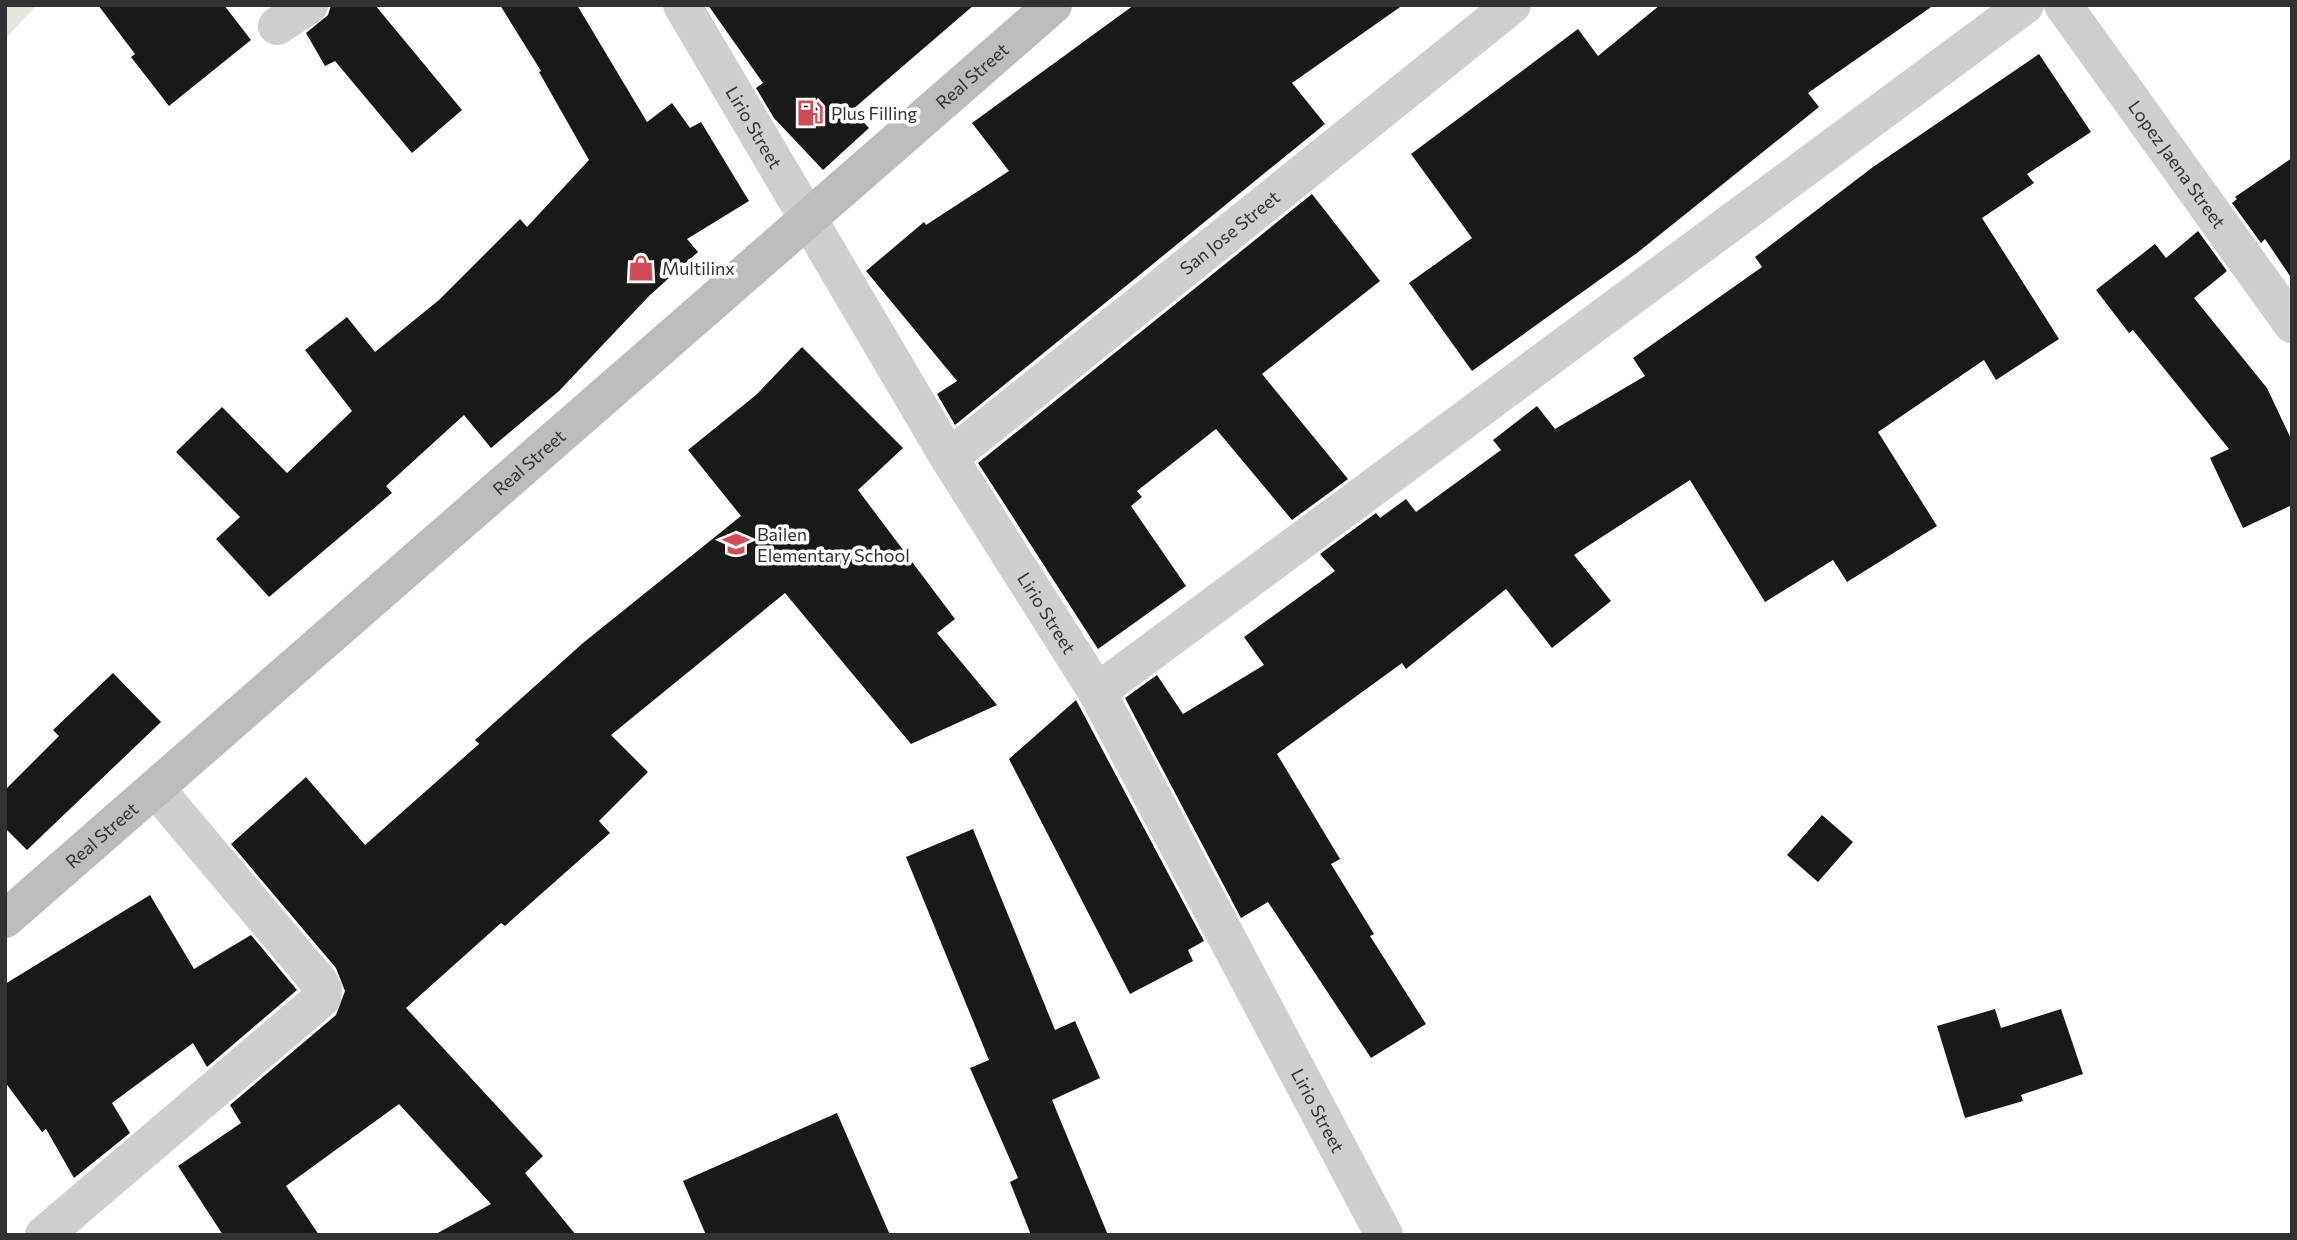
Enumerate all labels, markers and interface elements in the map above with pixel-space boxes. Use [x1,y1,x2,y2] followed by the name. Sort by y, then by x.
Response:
[931,38,1013,113] street label: Real Street
[721,82,787,173] street label: Lirio Street
[2124,96,2231,232] street label: Lopez Jaena Street
[795,98,825,128] fuel station icon: Plus Filling
[831,102,918,124] place label: Plus Filling
[1175,186,1284,279] street label: San Jose Street
[626,253,656,283] shop icon: Multilinx
[662,257,735,279] place label: Multilinx
[488,425,570,500] street label: Real Street
[757,523,910,566] place label: Bailen Elementary School
[721,529,751,559] school or university icon: Bailen Elementary School
[1013,568,1081,658] street label: Lirio Street
[61,797,142,873] street label: Real Street
[1287,1065,1349,1156] street label: Lirio Street

